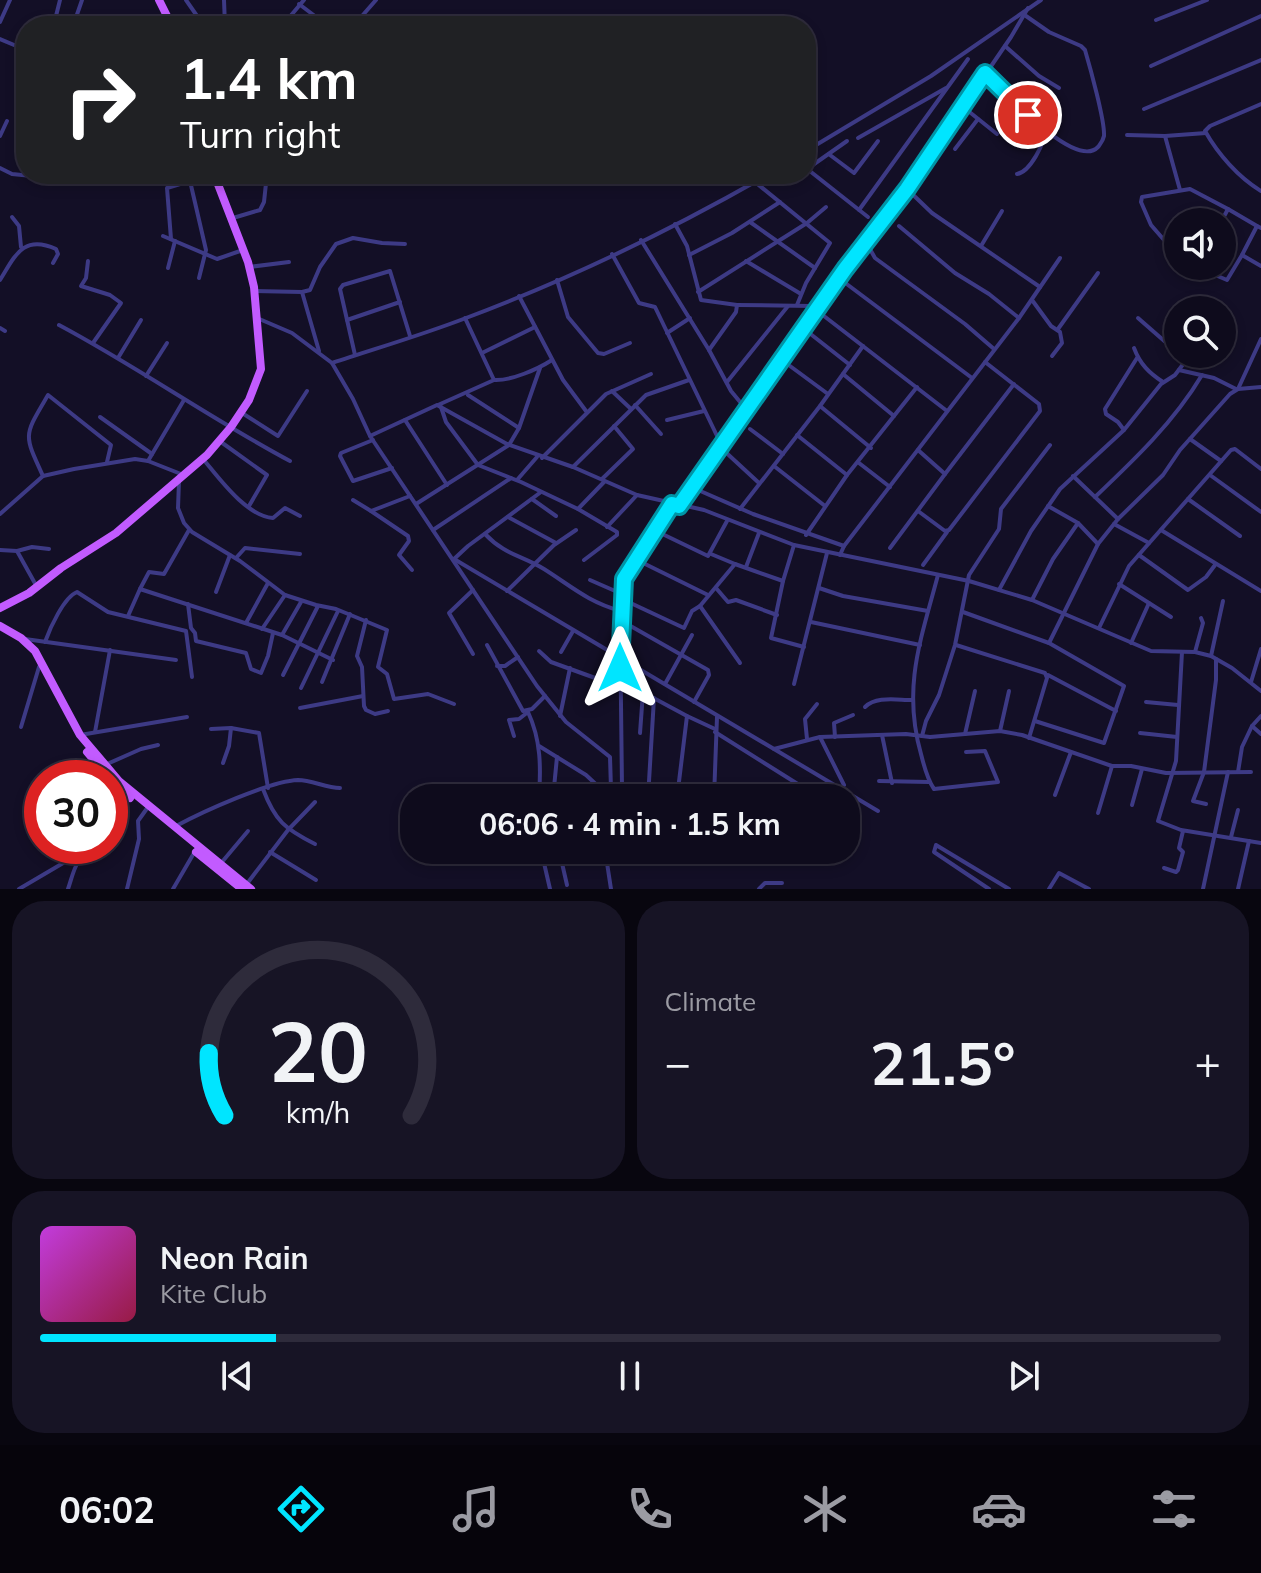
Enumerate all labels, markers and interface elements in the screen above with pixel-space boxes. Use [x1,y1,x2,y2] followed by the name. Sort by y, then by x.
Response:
[180,43,358,113] text: 1.4 km
[48,48,152,152] icon: right
[994,81,1062,149] pin
[1006,93,1050,137] icon: arrive
[180,112,341,157] text: Turn right
[1164,208,1236,368] map controls
[1164,208,1236,280] button: sound
[1164,296,1236,368] button: search
[578,626,662,710] position arrow
[24,760,128,864] speed limit sign: 30
[479,805,781,843] text: 06:06 · 4 min · 1.5 km
[665,985,756,1018] text: Climate
[268,998,368,1103] text: 20
[870,1025,1016,1100] text: 21.5°
[665,1035,691,1090] text: −
[1195,1035,1221,1090] text: +
[286,1094,351,1130] text: km/h
[160,1239,309,1277] text: Neon Rain
[160,1277,267,1310] text: Kite Club
[215,1354,259,1398] icon: previous
[608,1354,652,1398] icon: pause
[1002,1354,1046,1398] icon: next
[273,1481,329,1537] icon: directions
[448,1481,504,1537] icon: music
[622,1481,678,1537] icon: phone
[797,1481,853,1537] icon: climate
[971,1481,1027,1537] icon: car
[1146,1481,1202,1537] icon: filters
[59,1487,155,1532] text: 06:02

